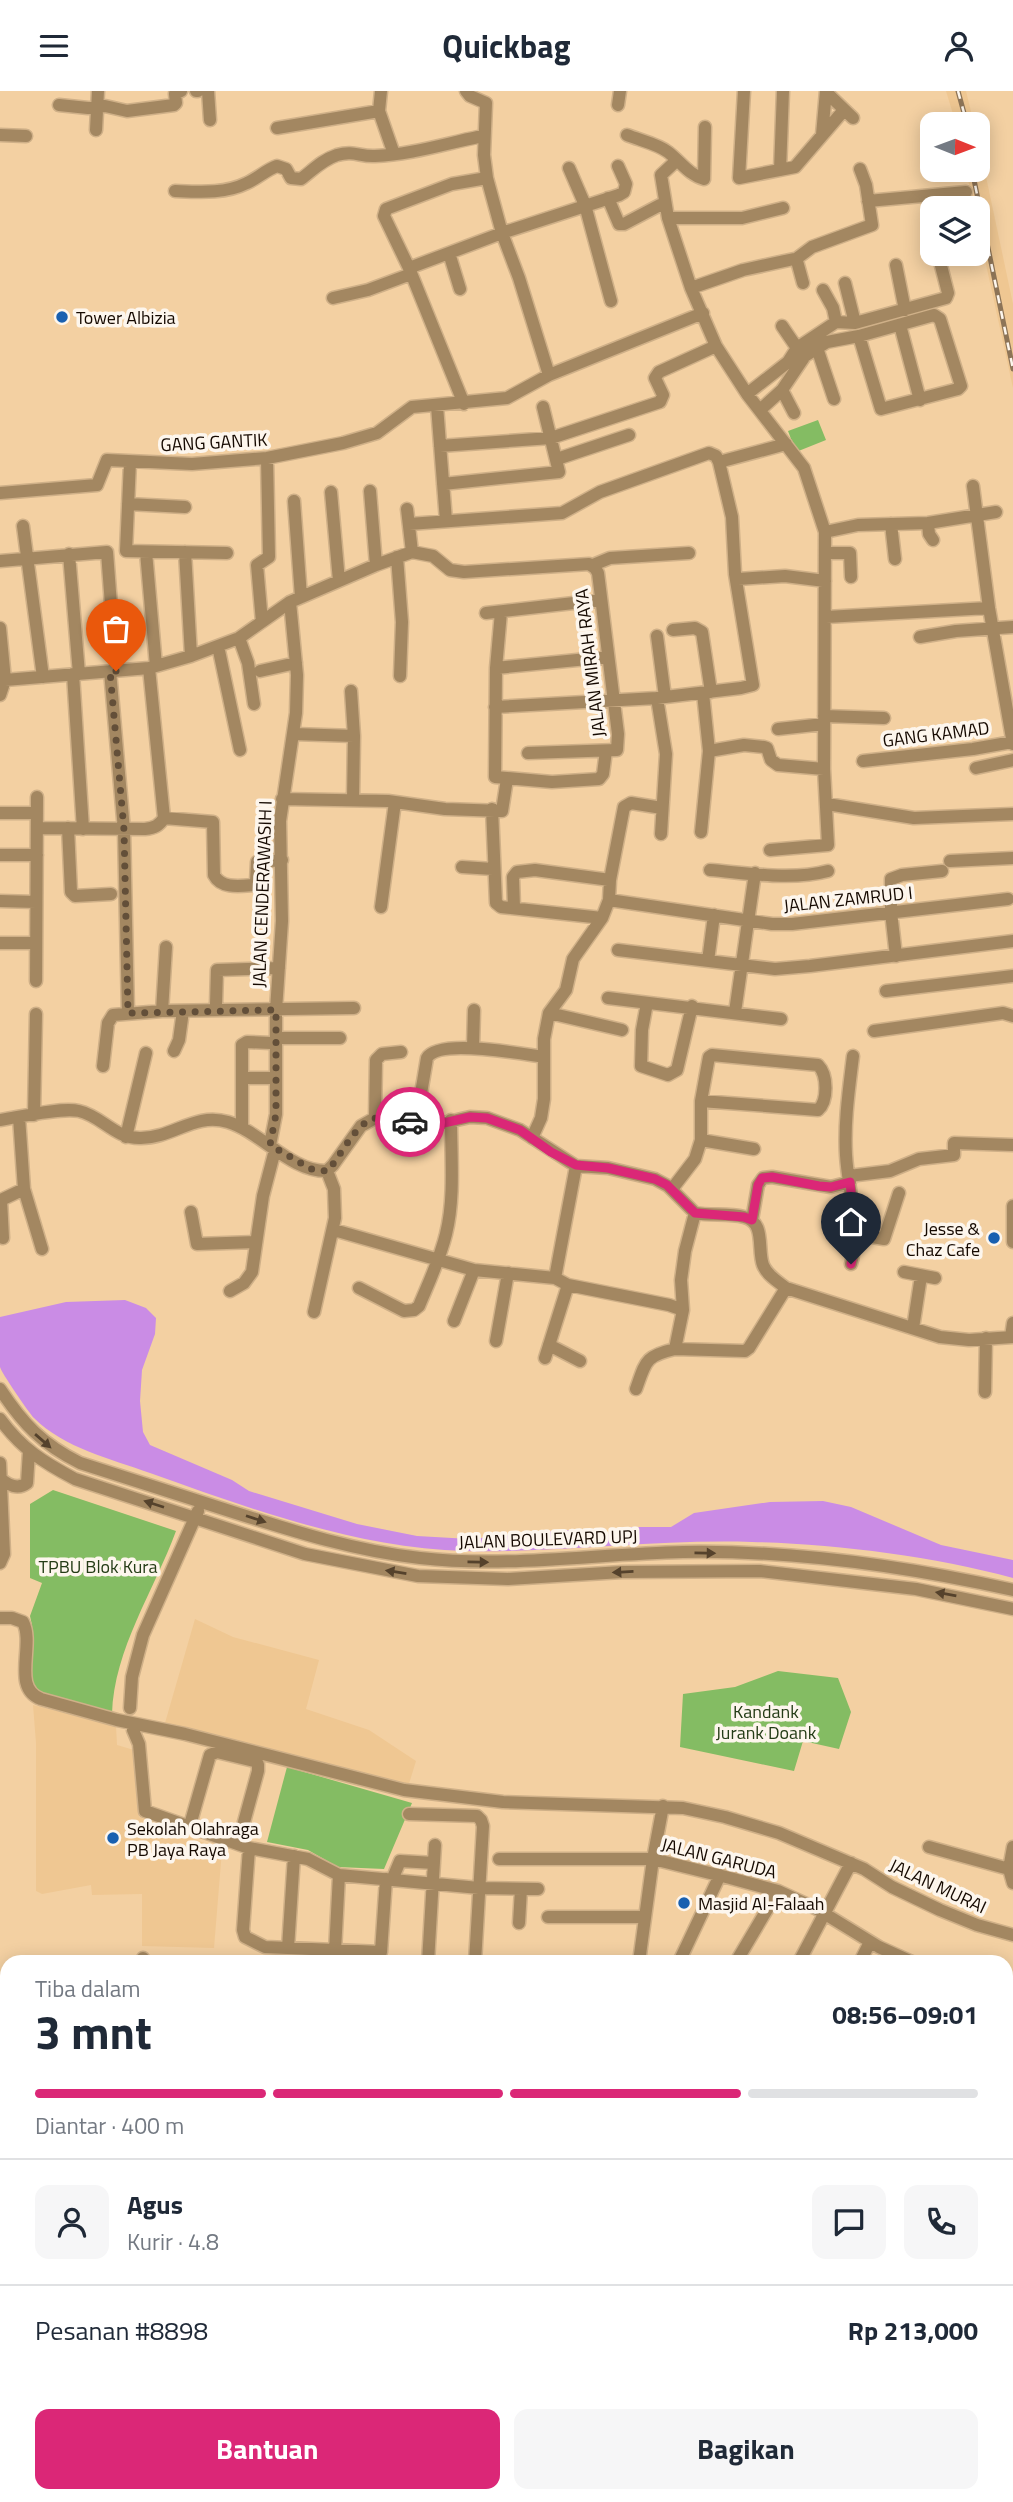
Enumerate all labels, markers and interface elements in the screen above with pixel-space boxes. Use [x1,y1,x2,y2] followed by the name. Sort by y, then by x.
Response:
[442,22,571,70] text: Quickbag
[35,27,73,65] icon: menu
[940,27,978,65] icon: person
[920,112,990,182] north arrow
[920,112,990,266] map controls
[920,196,990,266] button: layers
[76,304,176,331] place label: Tower Albizia
[54,309,70,325] marker: Tower Albizia
[160,426,268,458] street label: GANG GANTIK
[567,587,612,739] street label: JALAN MIRAH RAYA
[86,599,146,671] pin
[97,610,135,648] icon: bag
[881,714,991,754] street label: GANG KAMAD
[245,800,279,988] street label: JALAN CENDERAWASIH I
[782,879,914,919] street label: JALAN ZAMRUD I
[375,1087,445,1157] courier
[391,1103,429,1141] icon: car
[821,1192,881,1264] pin
[832,1203,870,1241] icon: home
[906,1215,981,1263] place label: Jesse & Chaz Cafe
[986,1230,1002,1246] marker: Jesse & Chaz Cafe
[34,1433,52,1449] one-way arrow
[143,1498,164,1509] one-way arrow
[245,1514,266,1525] one-way arrow
[458,1522,638,1556] street label: JALAN BOULEVARD UPJ
[694,1547,716,1558] one-way arrow
[39,1553,157,1580] park label: TPBU Blok Kura
[467,1556,489,1567] one-way arrow
[385,1566,407,1577] one-way arrow
[611,1566,633,1577] one-way arrow
[935,1589,957,1600] one-way arrow
[716,1698,817,1746] park label: Kandank Jurank Doank
[127,1815,259,1863] place label: Sekolah Olahraga PB Jaya Raya
[105,1830,121,1846] marker: Sekolah Olahraga PB Jaya Raya
[658,1831,780,1885] street label: JALAN GARUDA
[885,1852,991,1920] street label: JALAN MURAI
[698,1890,824,1917] place label: Masjid Al-Falaah
[676,1895,692,1911] marker: Masjid Al-Falaah
[35,1971,141,2006] text: Tiba dalam
[832,1995,978,2034] text: 08:56–09:01
[35,1997,152,2067] text: 3 mnt
[35,2108,184,2143] text: Diantar · 400 m
[35,2185,109,2259] button: person
[127,2185,183,2224] text: Agus
[812,2185,886,2259] button: chat
[904,2185,978,2259] button: phone
[127,2224,219,2259] text: Kurir · 4.8
[35,2311,208,2350] text: Pesanan #8898
[848,2311,978,2350] text: Rp 213,000
[35,2409,500,2489] button: Bantuan
[514,2409,978,2489] button: Bagikan

